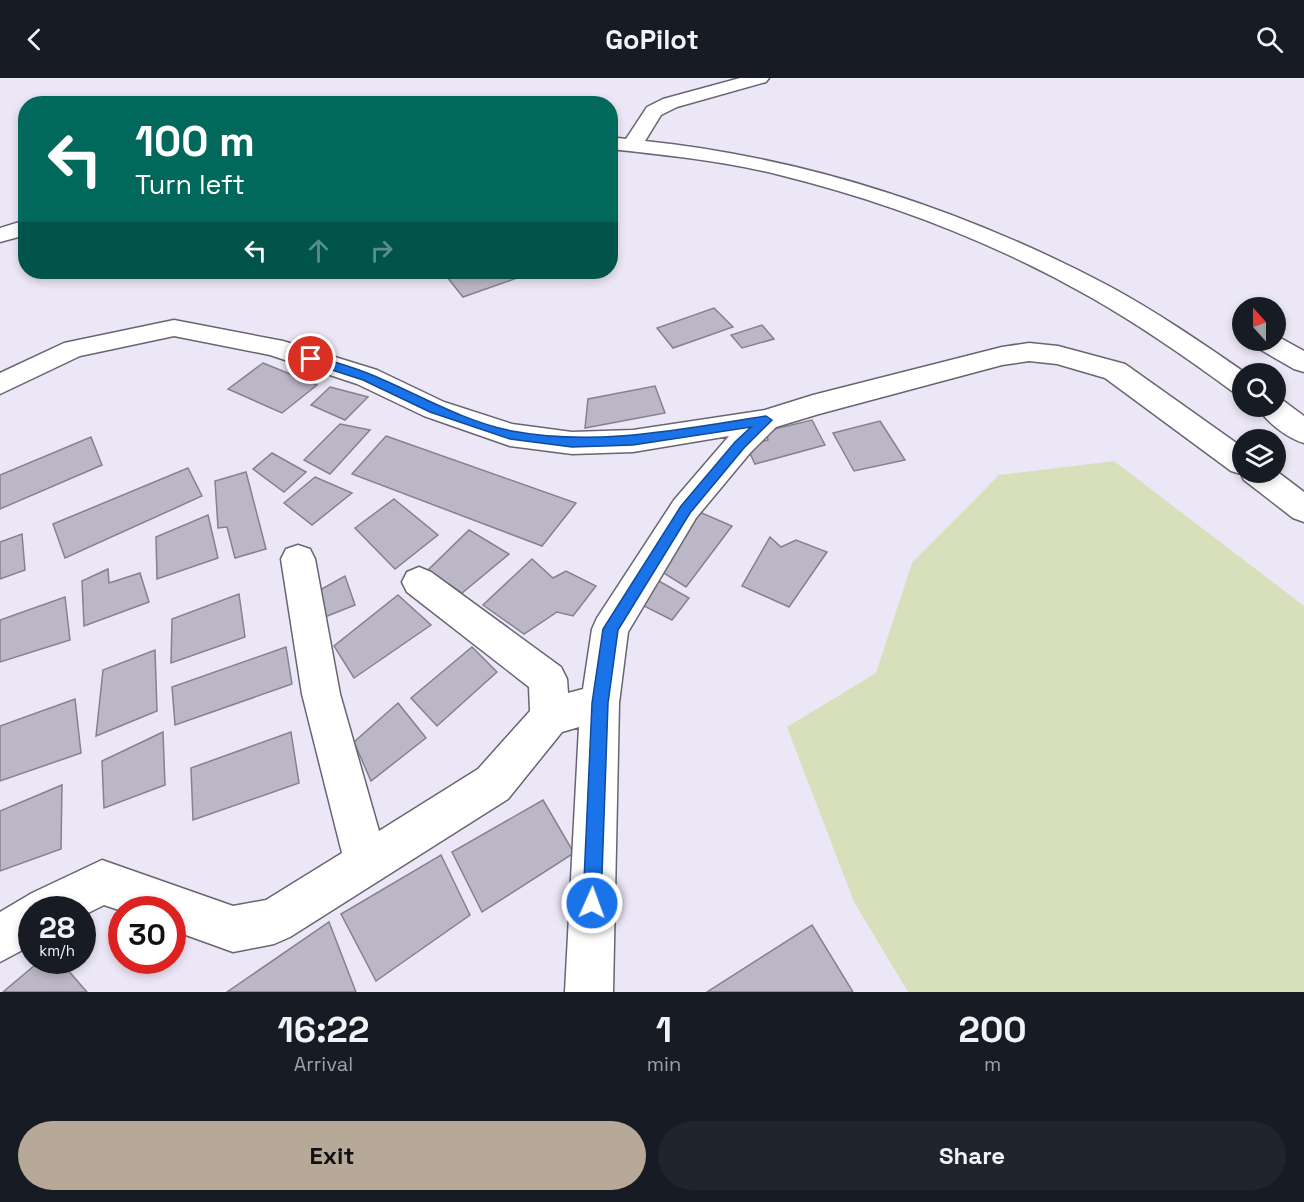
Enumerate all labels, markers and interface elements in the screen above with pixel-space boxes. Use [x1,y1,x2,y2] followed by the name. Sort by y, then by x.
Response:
[605,22,699,57] text: GoPilot
[18,23,51,56] icon: back
[1253,23,1286,56] icon: search
[135,115,255,168] text: 100 m
[36,120,114,198] icon: left
[135,167,245,202] text: Turn left
[239,234,272,267] icon: left
[302,234,335,267] icon: ahead
[365,234,398,267] icon: right
[1232,297,1286,351] north arrow
[1232,297,1286,483] map controls
[285,333,336,384] pin
[294,342,327,375] icon: arrive
[1232,363,1286,417] button: search
[1232,429,1286,483] button: layers
[560,871,624,935] position arrow
[108,896,186,974] speed limit sign: 30
[39,908,75,947] text: 28
[39,941,75,960] text: km/h
[277,1007,369,1053] text: 16:22
[656,1007,672,1053] text: 1
[959,1007,1027,1053] text: 200
[294,1051,353,1077] text: Arrival
[647,1051,681,1077] text: min
[984,1051,1001,1077] text: m
[18,1121,646,1190] button: Exit
[658,1121,1286,1190] button: Share

